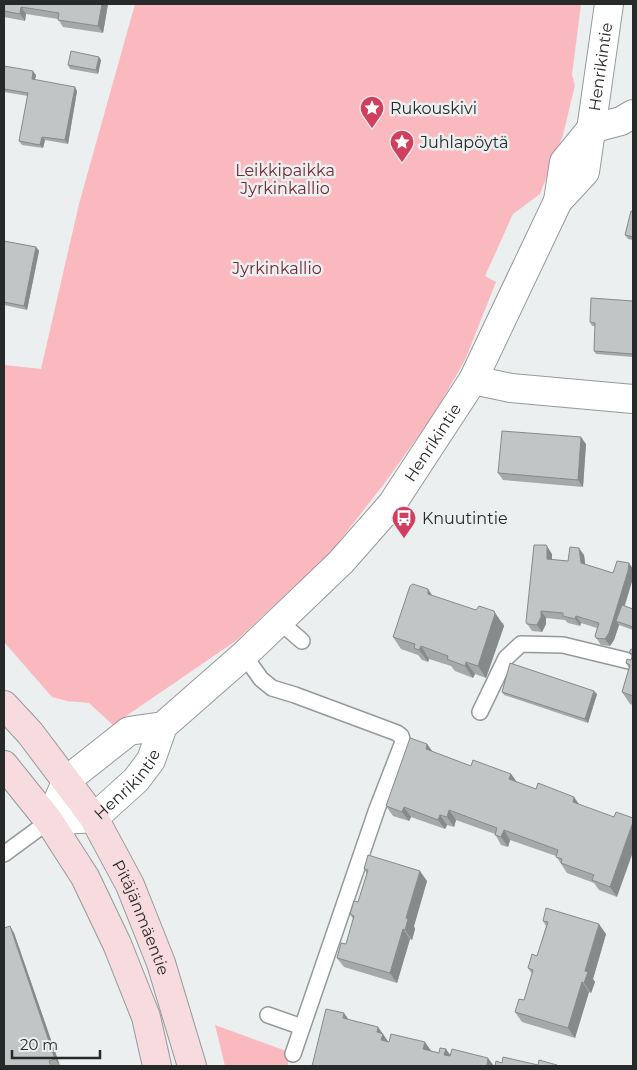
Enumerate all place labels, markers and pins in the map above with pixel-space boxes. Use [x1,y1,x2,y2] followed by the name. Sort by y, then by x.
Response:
[359,95,385,129] place icon: Rukouskivi
[390,99,477,118] place label: Rukouskivi
[389,129,415,163] place icon: Juhlapöytä
[419,133,508,152] place label: Juhlapöytä
[391,505,417,539] bus stop icon: Knuutintie
[422,509,508,528] place label: Knuutintie

